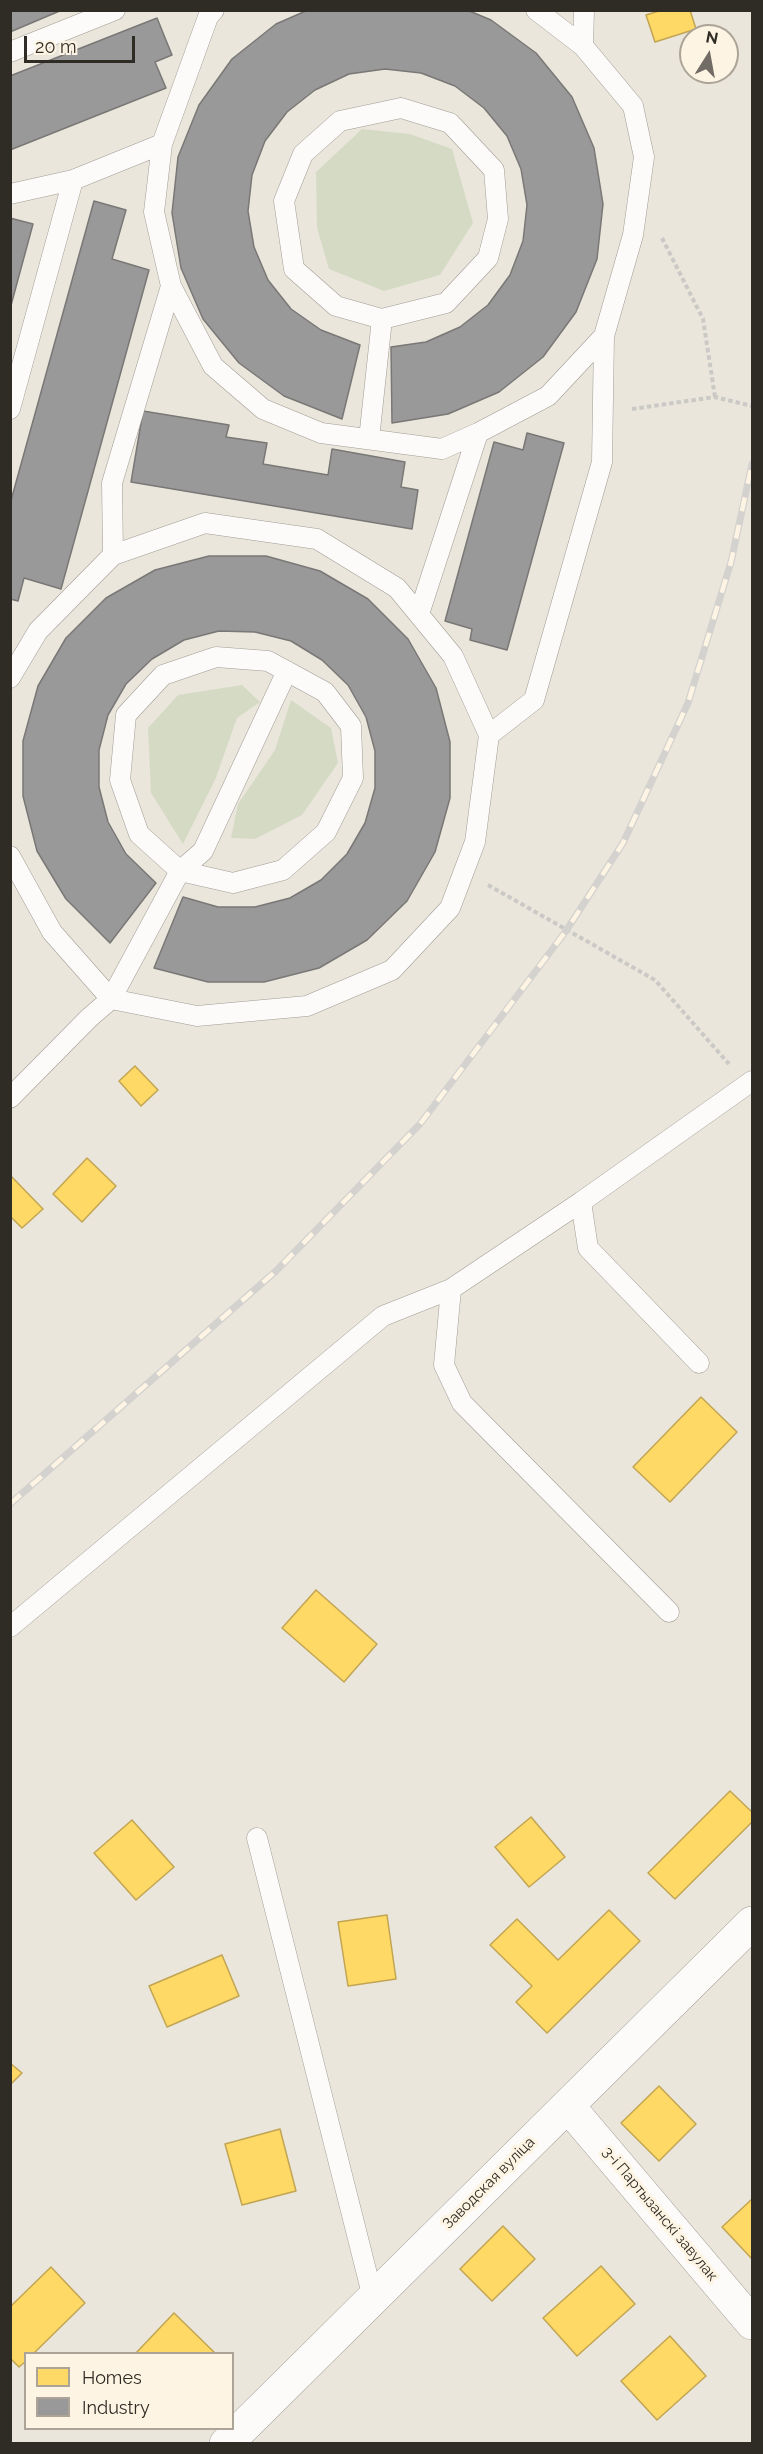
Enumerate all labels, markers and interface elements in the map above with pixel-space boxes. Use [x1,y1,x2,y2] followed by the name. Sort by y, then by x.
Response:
[27,24,138,62] scale bar
[679,24,739,84] north arrow
[704,27,720,48] text: N
[35,36,77,57] text: 20 m
[439,2133,539,2233] street label: Заводская вуліца
[599,2143,721,2285] street label: 3-і Партызанскі завулак
[24,2352,234,2430] legend
[82,2367,142,2388] text: Homes
[82,2397,150,2418] text: Industry

